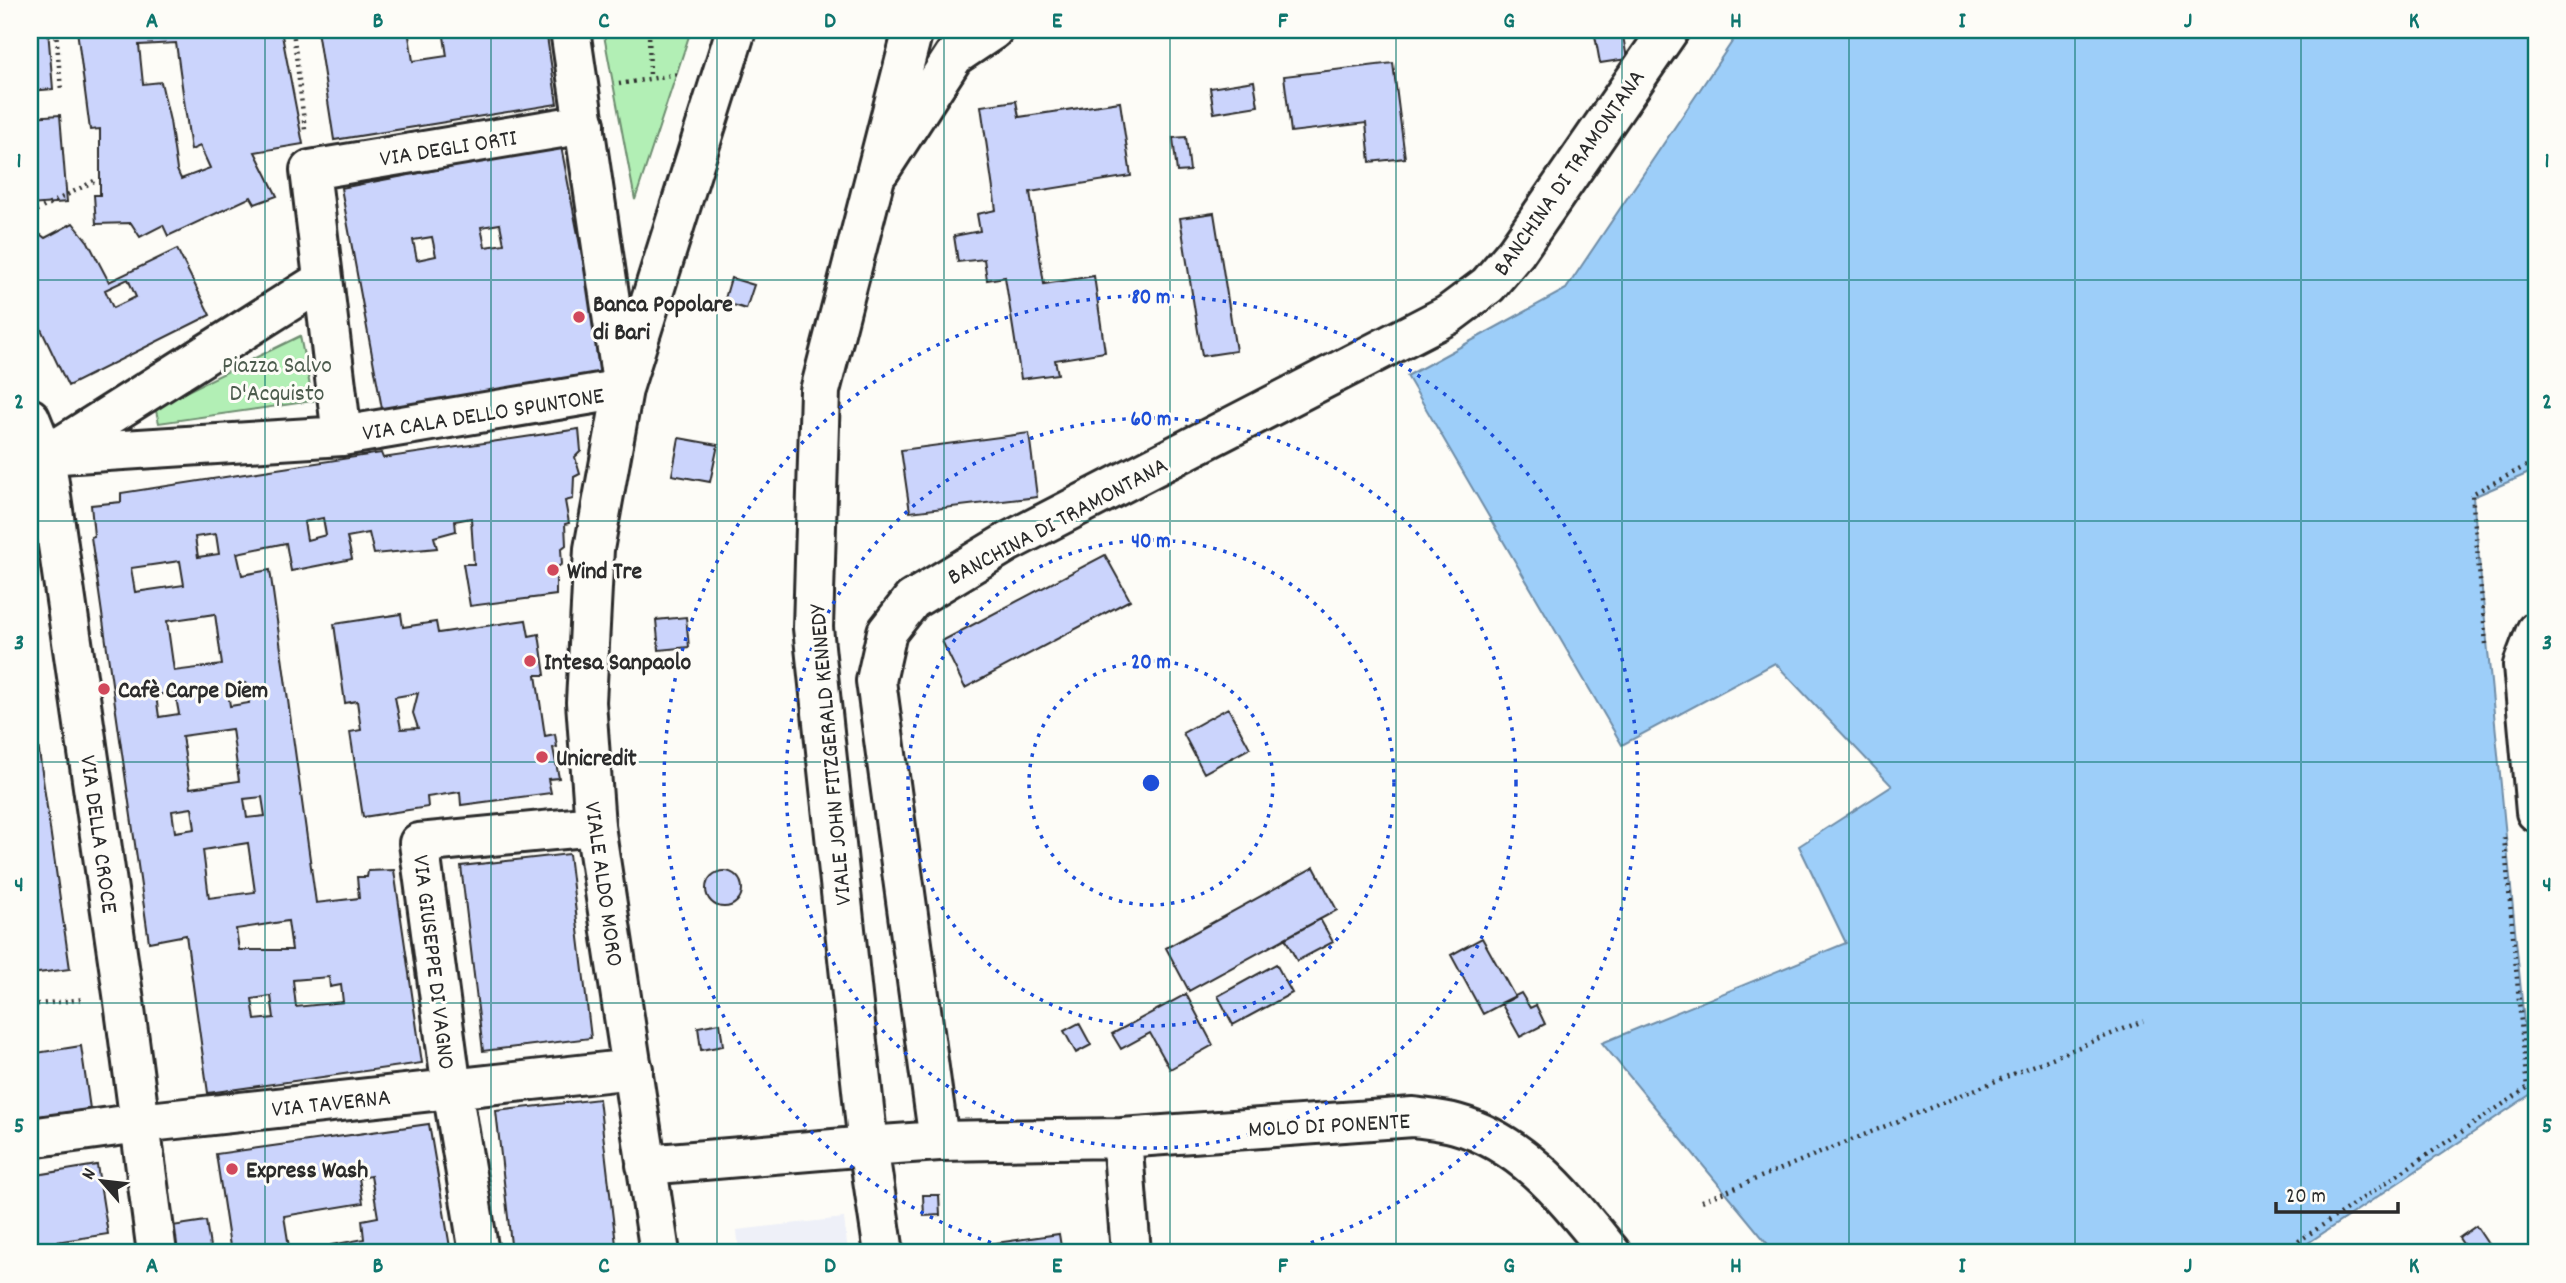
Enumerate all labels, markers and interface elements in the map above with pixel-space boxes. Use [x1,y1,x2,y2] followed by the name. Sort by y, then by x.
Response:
[146,6,158,39] text: A
[373,6,384,39] text: B
[598,6,610,39] text: C
[824,6,836,39] text: D
[1052,6,1063,39] text: E
[1278,6,1289,39] text: F
[1503,6,1515,39] text: G
[1730,6,1742,39] text: H
[1958,6,1966,39] text: I
[2184,6,2192,39] text: J
[2409,6,2420,39] text: K
[1486,63,1655,284] street label: BANCHINA DI TRAMONTANA
[378,122,520,178] street label: VIA DEGLI ORTI
[16,146,22,179] text: 1
[2544,146,2550,179] text: 1
[1131,284,1171,314] text: 80 m
[593,289,733,351] place label: Banca Popolare di Bari
[571,309,587,325] marker: Banca Popolare di Bari
[222,350,332,412] park label: Piazza Salvo D'Acquisto
[360,380,607,452] street label: VIA CALA DELLO SPUNTONE
[14,387,24,420] text: 2
[2542,387,2552,420] text: 2
[1131,406,1171,436] text: 60 m
[942,450,1175,595] street label: BANCHINA DI TRAMONTANA
[1131,528,1171,558] text: 40 m
[567,556,643,590] place label: Wind Tre
[545,562,561,578] marker: Wind Tre
[802,602,862,907] street label: VIALE JOHN FITZGERALD KENNEDY
[14,628,24,661] text: 3
[2542,628,2552,661] text: 3
[544,647,691,681] place label: Intesa Sanpaolo
[1131,649,1171,679] text: 20 m
[522,653,538,669] marker: Intesa Sanpaolo
[118,675,268,709] place label: Cafè Carpe Diem
[96,681,112,697] marker: Cafè Carpe Diem
[556,743,637,777] place label: Unicredit
[534,749,550,765] marker: Unicredit
[69,753,125,916] street label: VIA DELLA CROCE
[1139,771,1163,795] centre of rings
[574,800,630,969] street label: VIALE ALDO MORO
[402,853,462,1072] street label: VIA GIUSEPPE DI VAGNO
[14,870,24,903] text: 4
[2542,870,2552,903] text: 4
[270,1082,392,1128] street label: VIA TAVERNA
[1247,1106,1411,1148] street label: MOLO DI PONENTE
[14,1111,24,1144] text: 5
[2542,1111,2552,1144] text: 5
[66,1146,136,1216] north arrow
[246,1155,368,1189] place label: Express Wash
[224,1161,240,1177] marker: Express Wash
[76,1164,104,1185] text: N
[2276,1171,2398,1215] scale bar
[2286,1183,2326,1213] text: 20 m
[146,1251,158,1283] text: A
[373,1251,384,1283] text: B
[598,1251,610,1283] text: C
[824,1251,836,1283] text: D
[1052,1251,1063,1283] text: E
[1278,1251,1289,1283] text: F
[1503,1251,1515,1283] text: G
[1730,1251,1742,1283] text: H
[1958,1251,1966,1283] text: I
[2184,1251,2192,1283] text: J
[2409,1251,2420,1283] text: K

